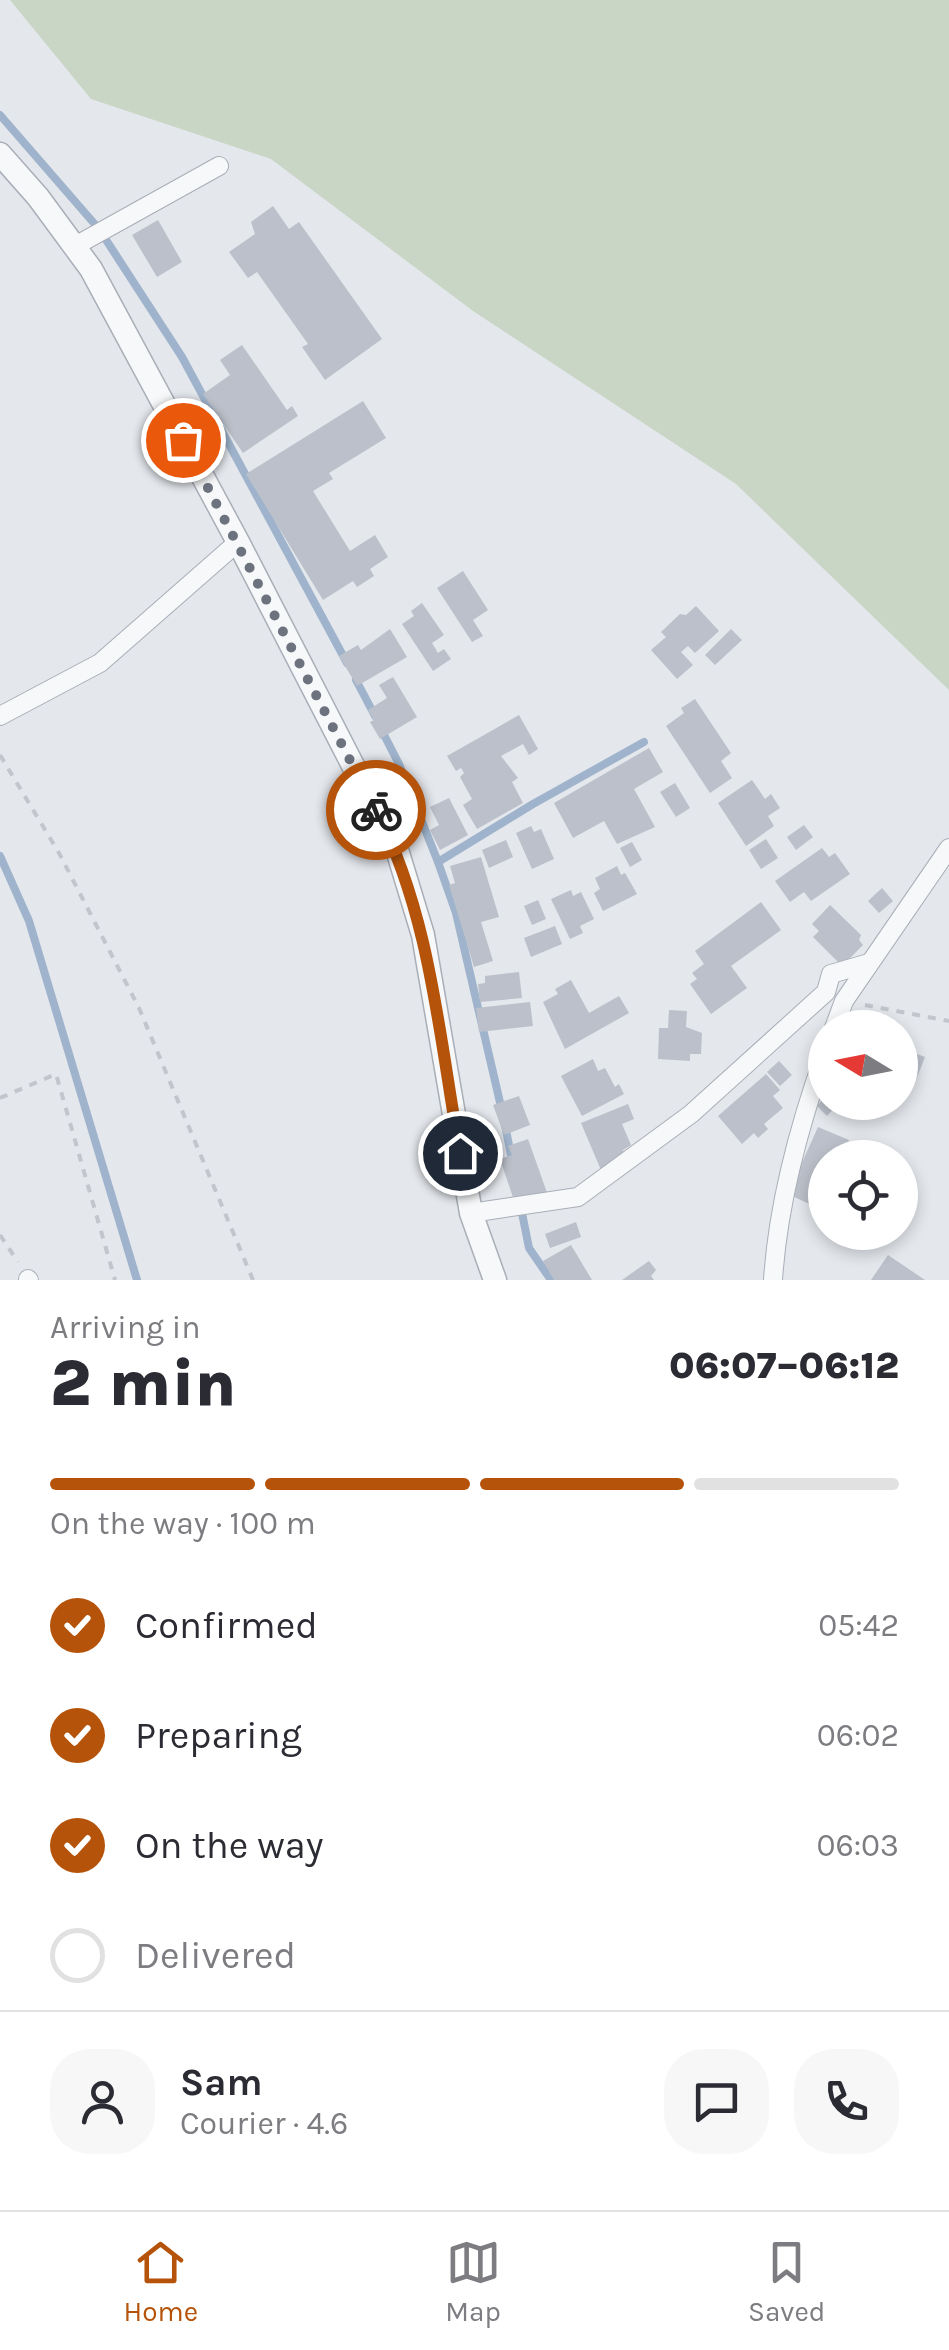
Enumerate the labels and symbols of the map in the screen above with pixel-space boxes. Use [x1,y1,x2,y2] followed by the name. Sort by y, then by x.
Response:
[141,398,226,483] pin
[326,760,426,860] courier
[808,1010,918,1120] north arrow
[418,1111,503,1196] pin

